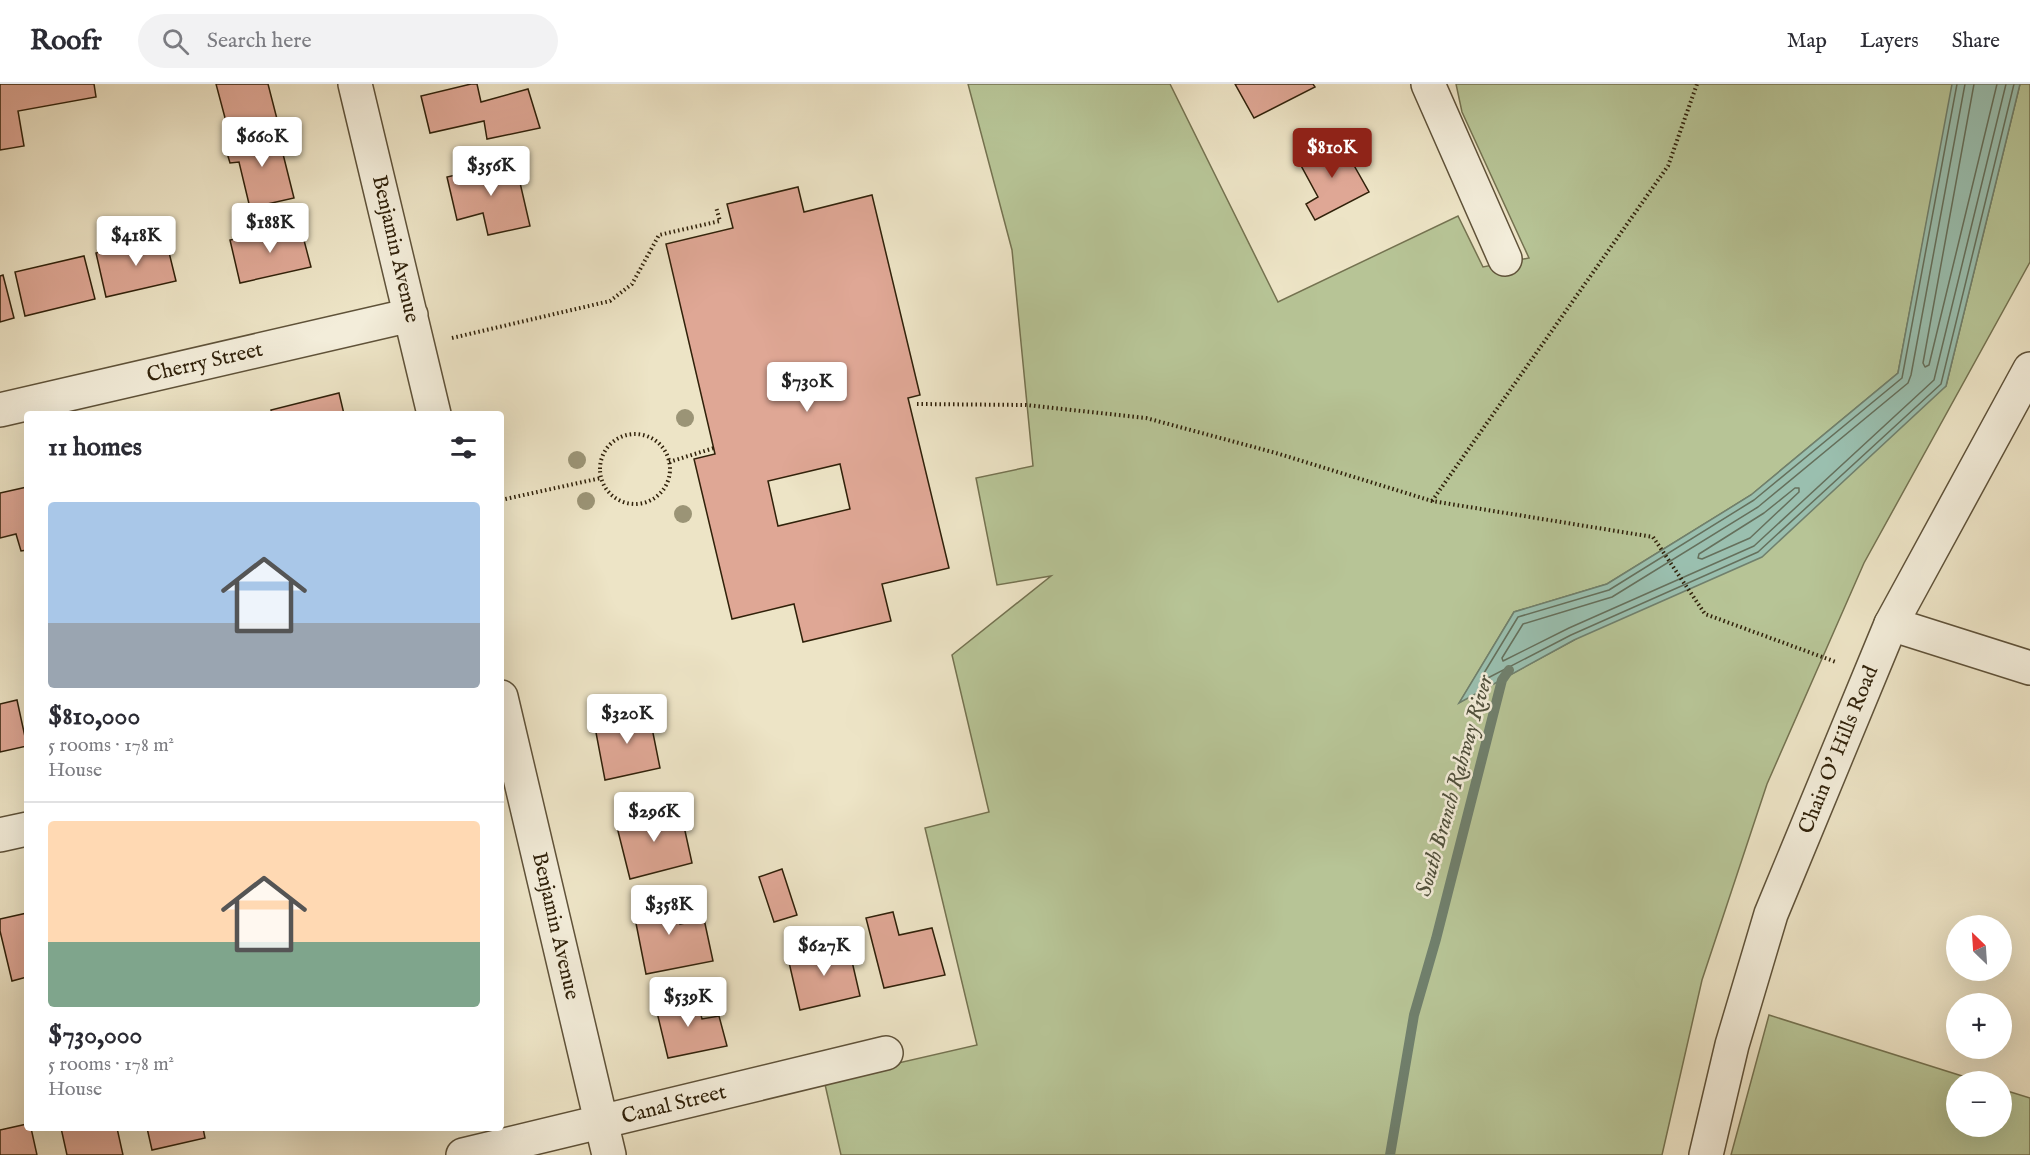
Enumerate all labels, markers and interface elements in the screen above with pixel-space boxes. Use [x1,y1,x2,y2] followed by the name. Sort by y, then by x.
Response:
[138,14,558,68] search box
[30,24,102,59] text: Roofr
[159,25,192,58] icon: search
[207,27,312,55] text: Search here
[1787,28,1827,55] text: Map
[1860,28,1919,55] text: Layers
[1952,28,2000,55] text: Share
[220,117,304,168] pin: $660K
[236,124,288,149] text: $660K
[1290,128,1374,179] pin: $810K
[1307,135,1357,160] text: $810K
[449,146,533,197] pin: $356K
[467,153,515,178] text: $356K
[365,173,425,326] street label: Benjamin Avenue
[228,203,312,254] pin: $188K
[246,210,294,235] text: $188K
[94,216,178,267] pin: $418K
[111,223,161,248] text: $418K
[144,337,266,389] street label: Cherry Street
[765,362,849,413] pin: $730K
[781,369,833,394] text: $730K
[48,431,142,464] text: 11 homes
[447,431,480,464] icon: filters
[210,541,318,649] icon: home
[1793,661,1885,838] street label: Chain O' Hills Road
[1410,671,1500,900] water label: South Branch Rahway River
[585,694,669,745] pin: $320K
[48,700,140,733] text: $810,000
[601,701,653,726] text: $320K
[48,733,174,758] text: 5 rooms · 178 m²
[48,758,102,783] text: House
[612,792,696,843] pin: $296K
[628,799,680,824] text: $296K
[525,850,585,1003] street label: Benjamin Avenue
[210,860,318,968] icon: home
[627,885,711,936] pin: $358K
[645,892,693,917] text: $358K
[1946,915,2012,981] north arrow
[1946,915,2012,1137] map controls
[782,926,866,977] pin: $627K
[798,933,850,958] text: $627K
[646,977,730,1028] pin: $539K
[664,984,712,1009] text: $539K
[1946,993,2012,1059] button: +
[48,1019,142,1052] text: $730,000
[48,1052,174,1077] text: 5 rooms · 178 m²
[1946,1071,2012,1137] button: −
[48,1077,102,1102] text: House
[619,1079,729,1131] street label: Canal Street

